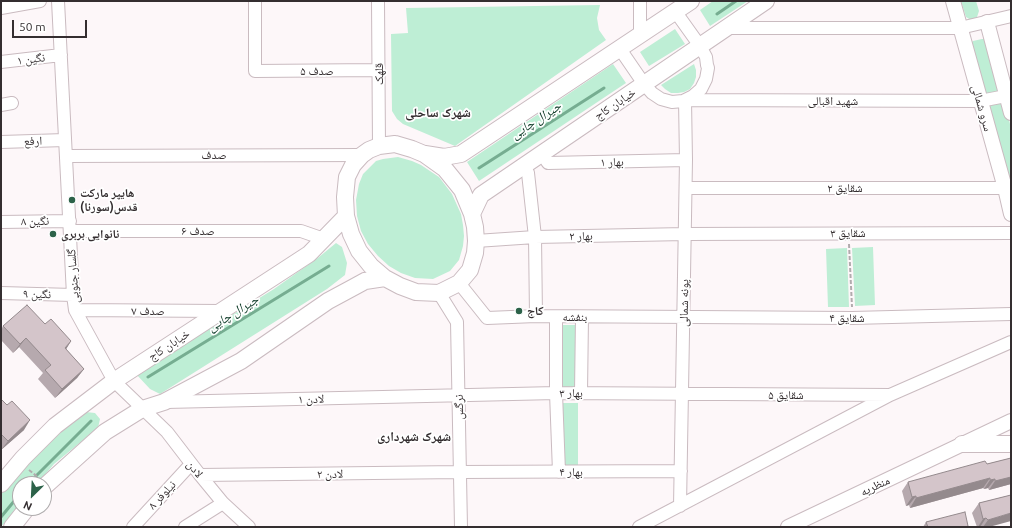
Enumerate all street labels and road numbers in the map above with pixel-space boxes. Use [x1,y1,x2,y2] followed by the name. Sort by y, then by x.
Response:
[16,50,46,68] street label: نگین ۱
[372,63,386,85] street label: قلهک
[300,64,334,78] street label: صدف ۵
[968,83,996,133] street label: سرو شمالی
[592,85,638,123] street label: خیابان کاج
[808,94,858,108] street label: شهید اقبالی
[24,133,42,149] street label: ارفع
[201,148,227,162] street label: صدف
[600,155,624,169] street label: بهار ۱
[827,181,863,195] street label: شقایق ۲
[21,214,49,228] street label: نگین ۸
[181,224,215,238] street label: صدف ۶
[830,226,866,240] street label: شقایق ۳
[569,229,593,243] street label: بهار ۲
[64,248,82,304] street label: گلسار جنوبی
[676,279,692,327] street label: پونه شمالی
[23,287,51,301] street label: نگین ۹
[131,304,165,318] street label: صدف ۷
[563,310,587,324] street label: بنفشه
[829,311,865,325] street label: شقایق ۴
[145,326,193,364] street label: خیابان کاج
[559,386,583,400] street label: بهار ۳
[768,388,804,402] street label: شقایق ۵
[298,392,324,406] street label: لادن ۱
[452,394,466,420] street label: نرگس
[184,457,206,481] street label: لادن
[559,465,583,479] street label: بهار ۴
[317,467,343,481] street label: لادن ۲
[858,473,892,499] street label: منظریه
[145,478,179,512] street label: نیلوفر ۸

